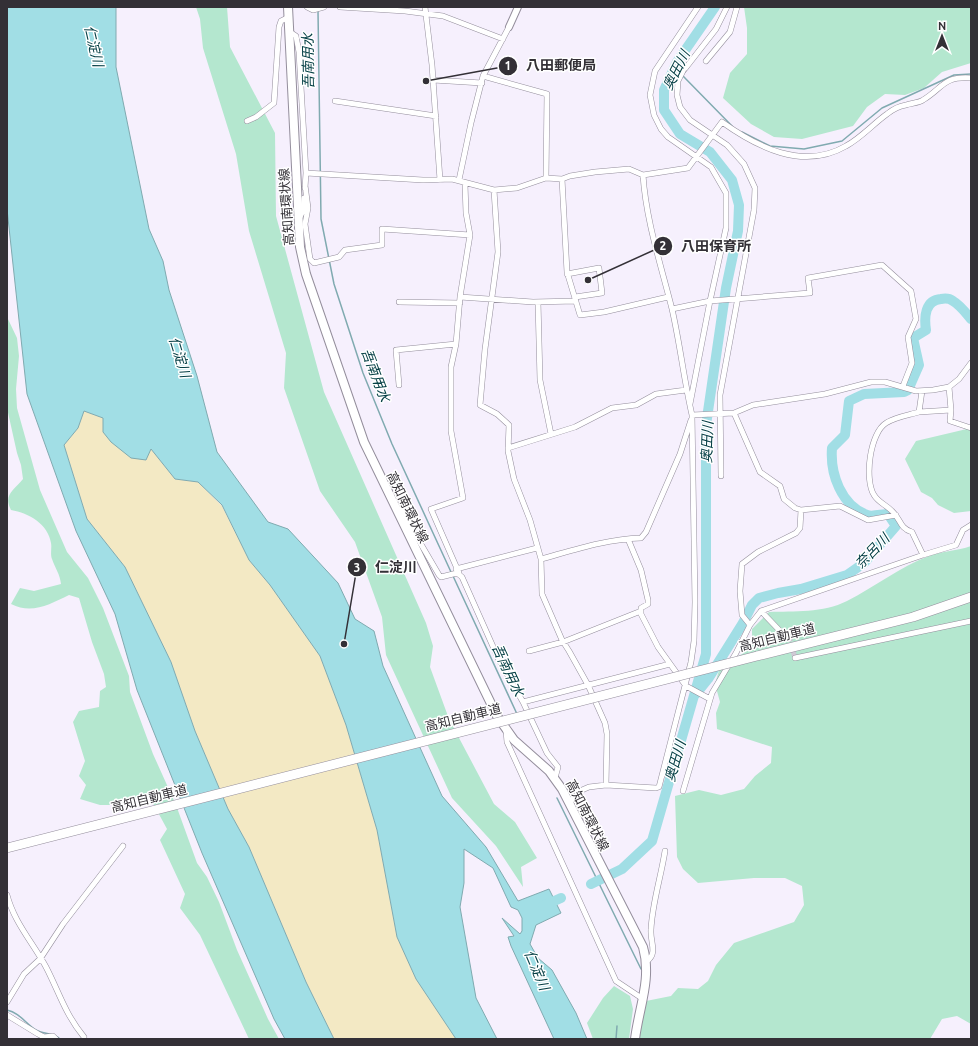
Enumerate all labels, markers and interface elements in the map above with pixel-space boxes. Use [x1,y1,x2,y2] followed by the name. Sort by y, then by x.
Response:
[922,16,962,56] north arrow
[938,20,946,32] text: N
[81,24,107,70] water label: 仁淀川
[299,31,316,89] water label: 吾南用水
[659,46,694,92] water label: 奥田川
[498,53,604,79] callout: 八田郵便局
[526,57,596,73] text: 八田郵便局
[505,59,511,72] text: 1
[276,168,296,246] street label: 高知南環状線
[653,233,759,259] callout: 八田保育所
[681,238,751,254] text: 八田保育所
[660,239,667,252] text: 2
[166,335,194,381] water label: 仁淀川
[358,346,394,406] water label: 吾南用水
[698,419,716,463] water label: 奥田川
[385,469,431,545] street label: 高知南環状線
[852,529,894,572] water label: 奈呂川
[347,554,425,580] callout: 仁淀川
[375,559,417,575] text: 仁淀川
[354,561,360,574] text: 3
[737,621,817,653] street label: 高知自動車道
[489,641,528,701] water label: 吾南用水
[423,701,503,733] street label: 高知自動車道
[662,737,689,783] water label: 奥田川
[564,777,612,853] street label: 高知南環状線
[109,782,189,814] street label: 高知自動車道
[521,948,553,994] water label: 仁淀川

